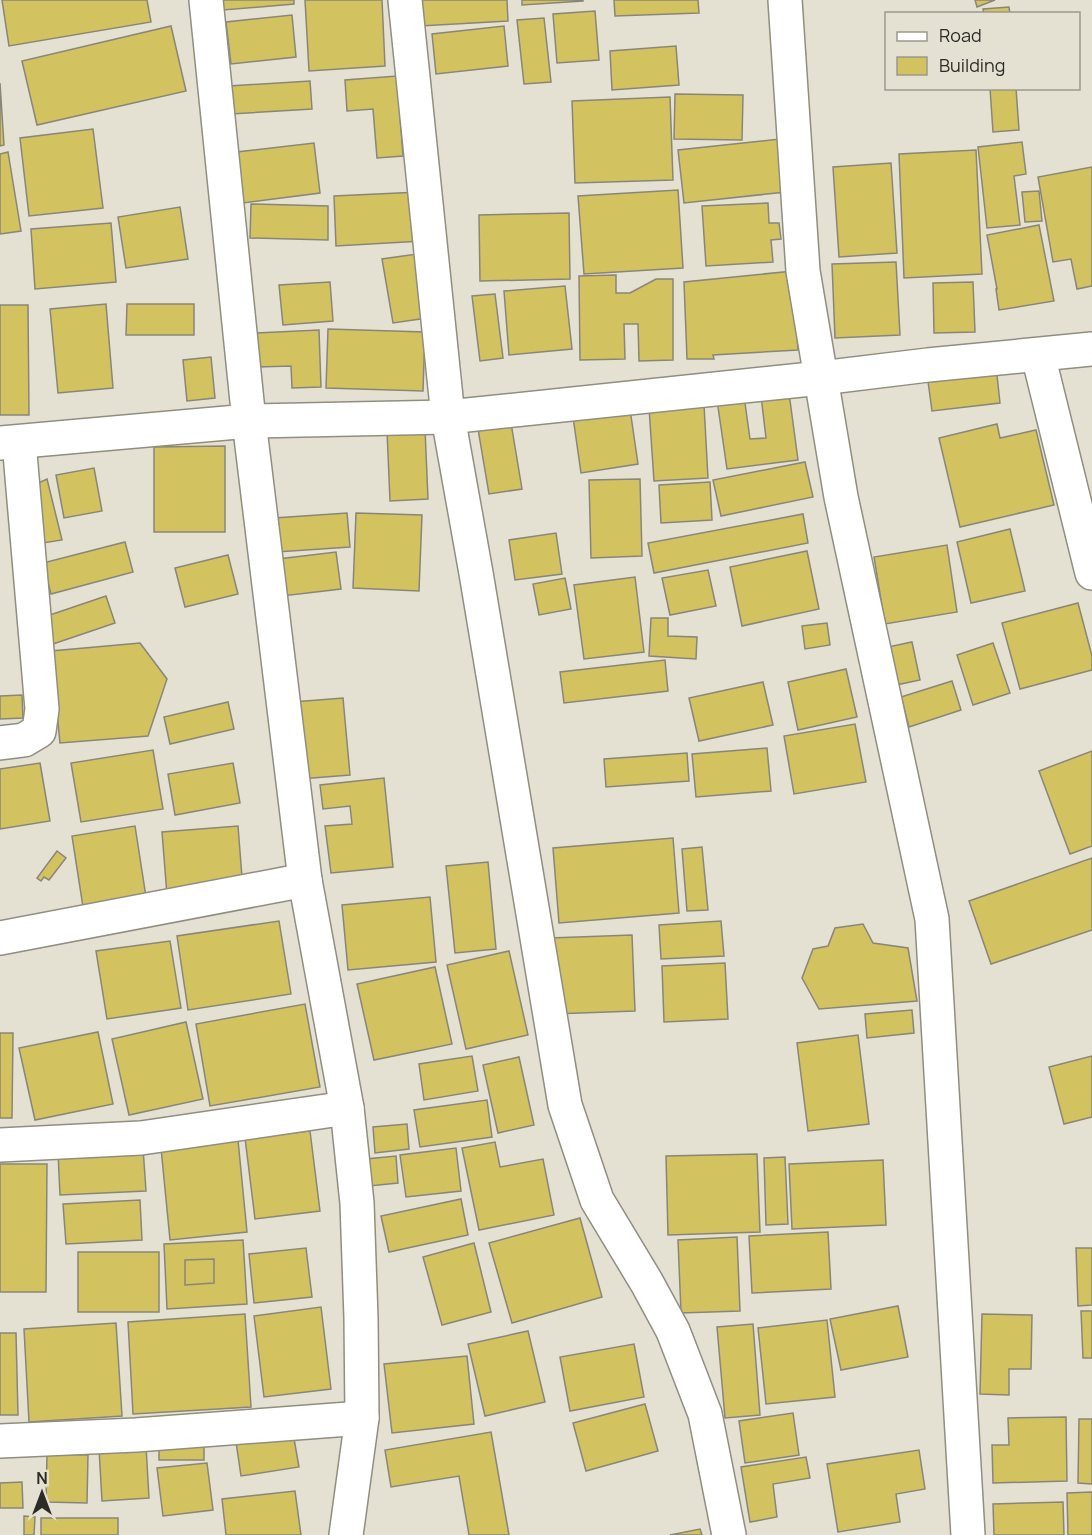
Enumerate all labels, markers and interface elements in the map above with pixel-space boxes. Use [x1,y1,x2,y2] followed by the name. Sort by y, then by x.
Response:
[885,12,1080,90] legend
[939,23,982,47] text: Road
[939,53,1005,77] text: Building
[12,1463,72,1523] north arrow
[36,1467,48,1489] text: N

